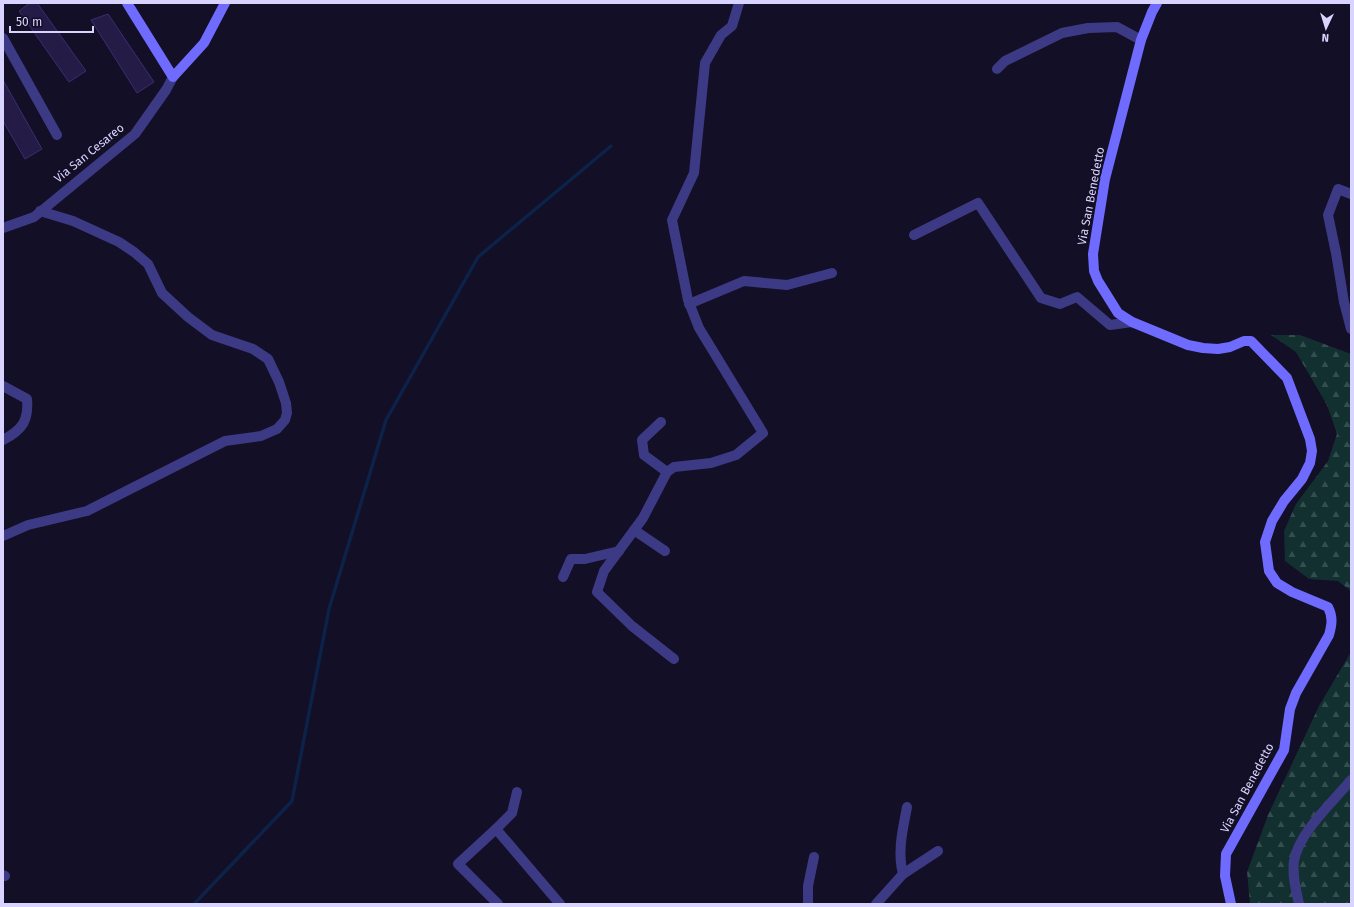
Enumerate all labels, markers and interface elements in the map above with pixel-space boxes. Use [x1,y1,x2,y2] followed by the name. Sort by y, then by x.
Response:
[10,8,93,34] scale bar
[1306,8,1346,48] north arrow
[16,15,42,29] text: 50 m
[1321,31,1329,44] text: N
[51,121,127,185] street label: Via San Cesareo
[1075,146,1107,246] street label: Via San Benedetto
[1217,741,1277,835] street label: Via San Benedetto

